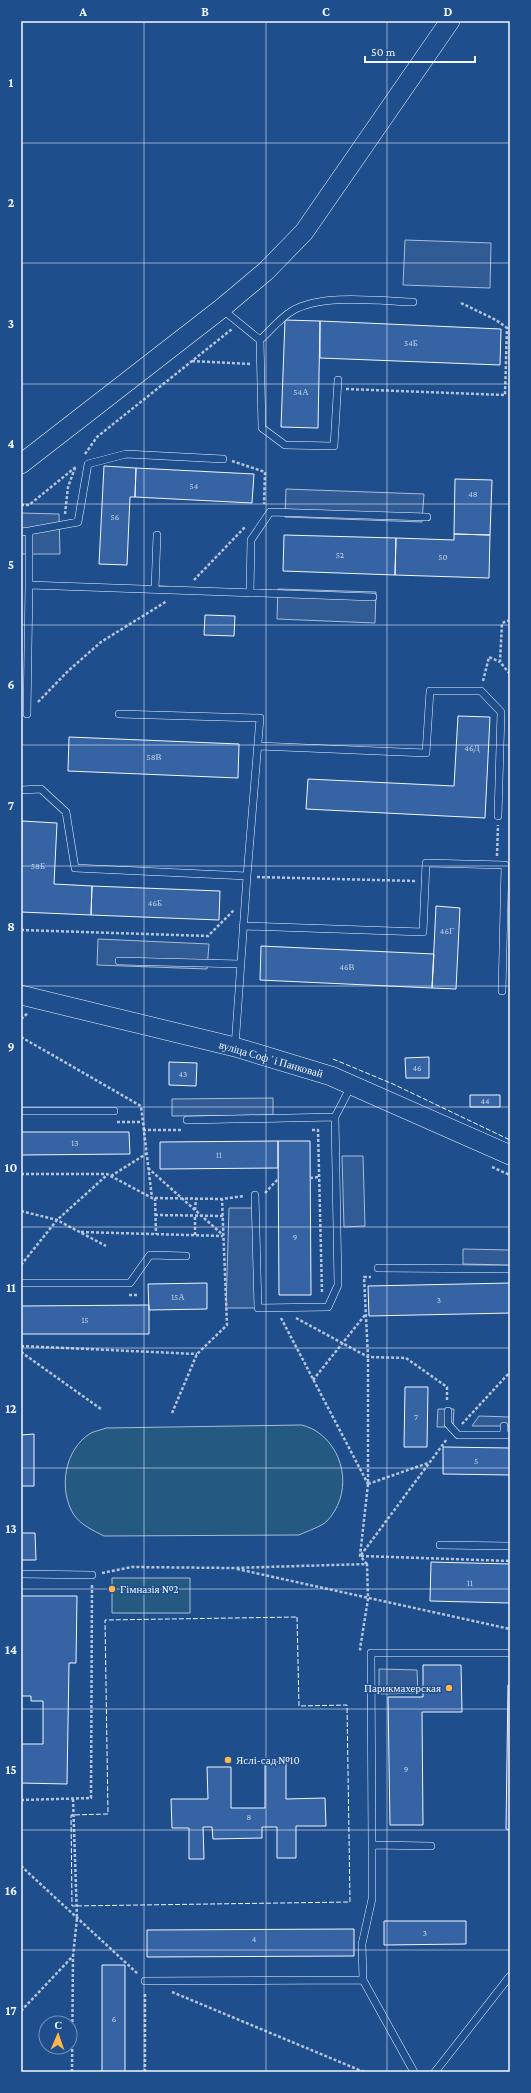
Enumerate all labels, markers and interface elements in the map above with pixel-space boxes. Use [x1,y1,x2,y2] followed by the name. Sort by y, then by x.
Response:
[78,4,87,19] text: A
[201,4,209,19] text: B
[322,4,330,19] text: C
[444,4,453,19] text: D
[365,38,475,64] scale bar
[371,45,396,59] text: 50 m
[9,75,14,90] text: 1
[8,195,15,210] text: 2
[8,316,14,331] text: 3
[404,338,418,348] house number: 54Б
[293,387,309,397] house number: 54А
[7,436,15,451] text: 4
[190,481,199,491] house number: 54
[468,489,478,499] house number: 48
[111,512,120,522] house number: 56
[336,550,344,560] house number: 52
[438,552,448,562] house number: 50
[8,557,14,572] text: 5
[7,677,15,692] text: 6
[464,743,480,753] house number: 46Д
[146,752,162,762] house number: 58В
[8,798,14,813] text: 7
[31,861,45,871] house number: 58Б
[148,898,162,908] house number: 46Б
[7,919,15,934] text: 8
[440,926,454,936] house number: 46Г
[339,962,355,972] house number: 46В
[218,1038,324,1080] street label: вуліца Софʼі Панковай
[7,1039,15,1054] text: 9
[412,1063,422,1073] house number: 46
[179,1069,187,1079] house number: 43
[480,1096,490,1106] house number: 44
[71,1138,79,1148] house number: 13
[216,1150,222,1160] house number: 11
[5,1160,17,1175] text: 10
[293,1232,298,1242] house number: 9
[6,1280,16,1295] text: 11
[171,1292,185,1302] house number: 15А
[437,1295,441,1305] house number: 3
[81,1315,89,1325] house number: 15
[5,1401,17,1416] text: 12
[414,1412,418,1422] house number: 7
[474,1456,478,1466] house number: 5
[5,1521,17,1536] text: 13
[467,1578,473,1588] house number: 11
[120,1583,178,1595] place label: Гімназія №2
[107,1584,117,1594] marker: Гімназія №2
[5,1642,17,1657] text: 14
[364,1682,441,1694] place label: Парикмахерская
[444,1683,454,1693] marker: Парикмахерская
[236,1754,300,1766] place label: Яслі-сад №10
[223,1755,233,1765] marker: Яслі-сад №10
[5,1762,17,1777] text: 15
[404,1764,409,1774] house number: 9
[247,1812,252,1822] house number: 8
[5,1883,17,1898] text: 16
[423,1928,427,1938] house number: 3
[252,1934,257,1944] house number: 4
[5,2003,17,2018] text: 17
[112,2014,117,2024] house number: 6
[38,2015,78,2055] north arrow
[54,2019,63,2031] text: С

